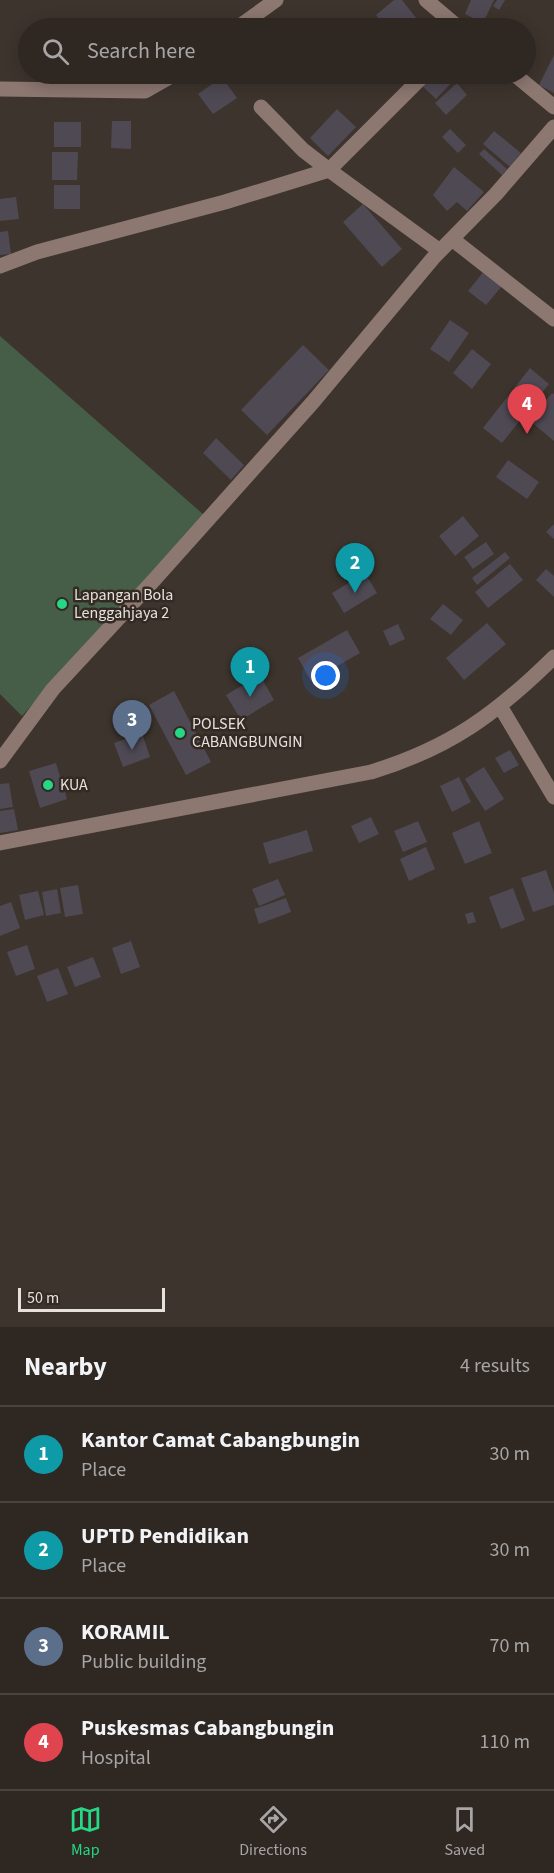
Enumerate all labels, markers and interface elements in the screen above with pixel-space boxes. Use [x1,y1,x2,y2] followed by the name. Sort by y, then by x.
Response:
[18,18,536,84] search box
[39,35,72,68] icon: search
[87,35,195,67] text: Search here
[508,384,546,434] pin: 4
[336,544,374,593] pin: 2
[74,584,173,624] place label: Lapangan Bola Lenggahjaya 2
[55,597,69,611] marker: Lapangan Bola Lenggahjaya 2
[230,648,270,697] pin: 1
[311,661,340,690] your location
[112,700,152,750] pin: 3
[192,713,303,753] place label: POLSEK CABANGBUNGIN
[173,726,187,740] marker: POLSEK CABANGBUNGIN
[60,774,88,796] place label: KUA
[41,778,55,792] marker: KUA
[18,1285,165,1312] scale bar
[27,1287,59,1309] text: 50 m
[24,1348,107,1385] text: Nearby
[460,1352,530,1380] text: 4 results
[81,1424,360,1456] text: Kantor Camat Cabangbungin
[38,1440,49,1468] text: 1
[490,1440,530,1468] text: 30 m
[81,1456,126,1484] text: Place
[81,1520,249,1552] text: UPTD Pendidikan
[38,1536,49,1564] text: 2
[490,1536,530,1564] text: 30 m
[81,1552,126,1580] text: Place
[81,1616,170,1648] text: KORAMIL
[38,1632,49,1660] text: 3
[490,1632,530,1660] text: 70 m
[81,1648,206,1676] text: Public building
[81,1712,334,1744] text: Puskesmas Cabangbungin
[38,1728,49,1756] text: 4
[480,1728,530,1756] text: 110 m
[81,1744,151,1772] text: Hospital
[69,1803,102,1861] tab: Map
[239,1803,307,1861] tab: Directions
[444,1803,485,1861] tab: Saved

